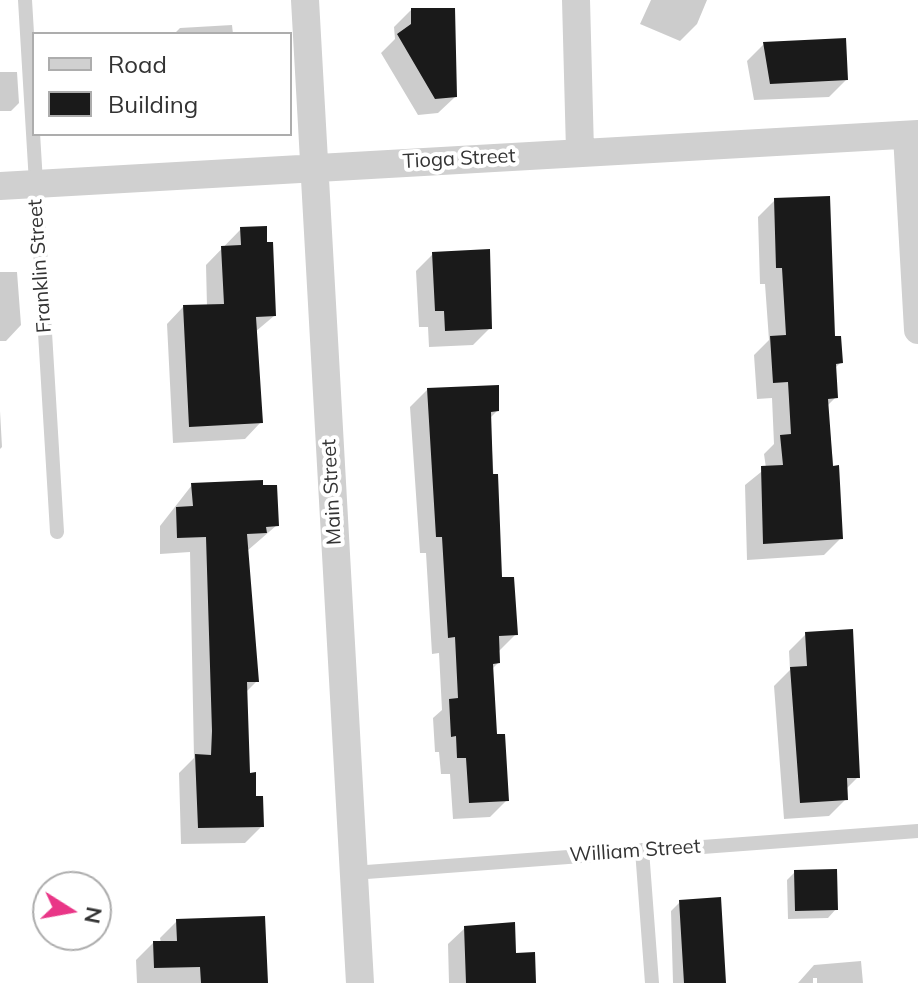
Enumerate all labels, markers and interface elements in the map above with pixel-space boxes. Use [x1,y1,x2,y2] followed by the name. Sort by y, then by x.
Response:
[32,32,292,136] legend
[108,49,167,79] text: Road
[108,89,198,119] text: Building
[402,144,516,174] street label: Tioga Street
[23,198,57,334] street label: Franklin Street
[317,438,347,546] street label: Main Street
[569,834,701,868] street label: William Street
[32,871,112,951] north arrow
[78,904,109,926] text: N

